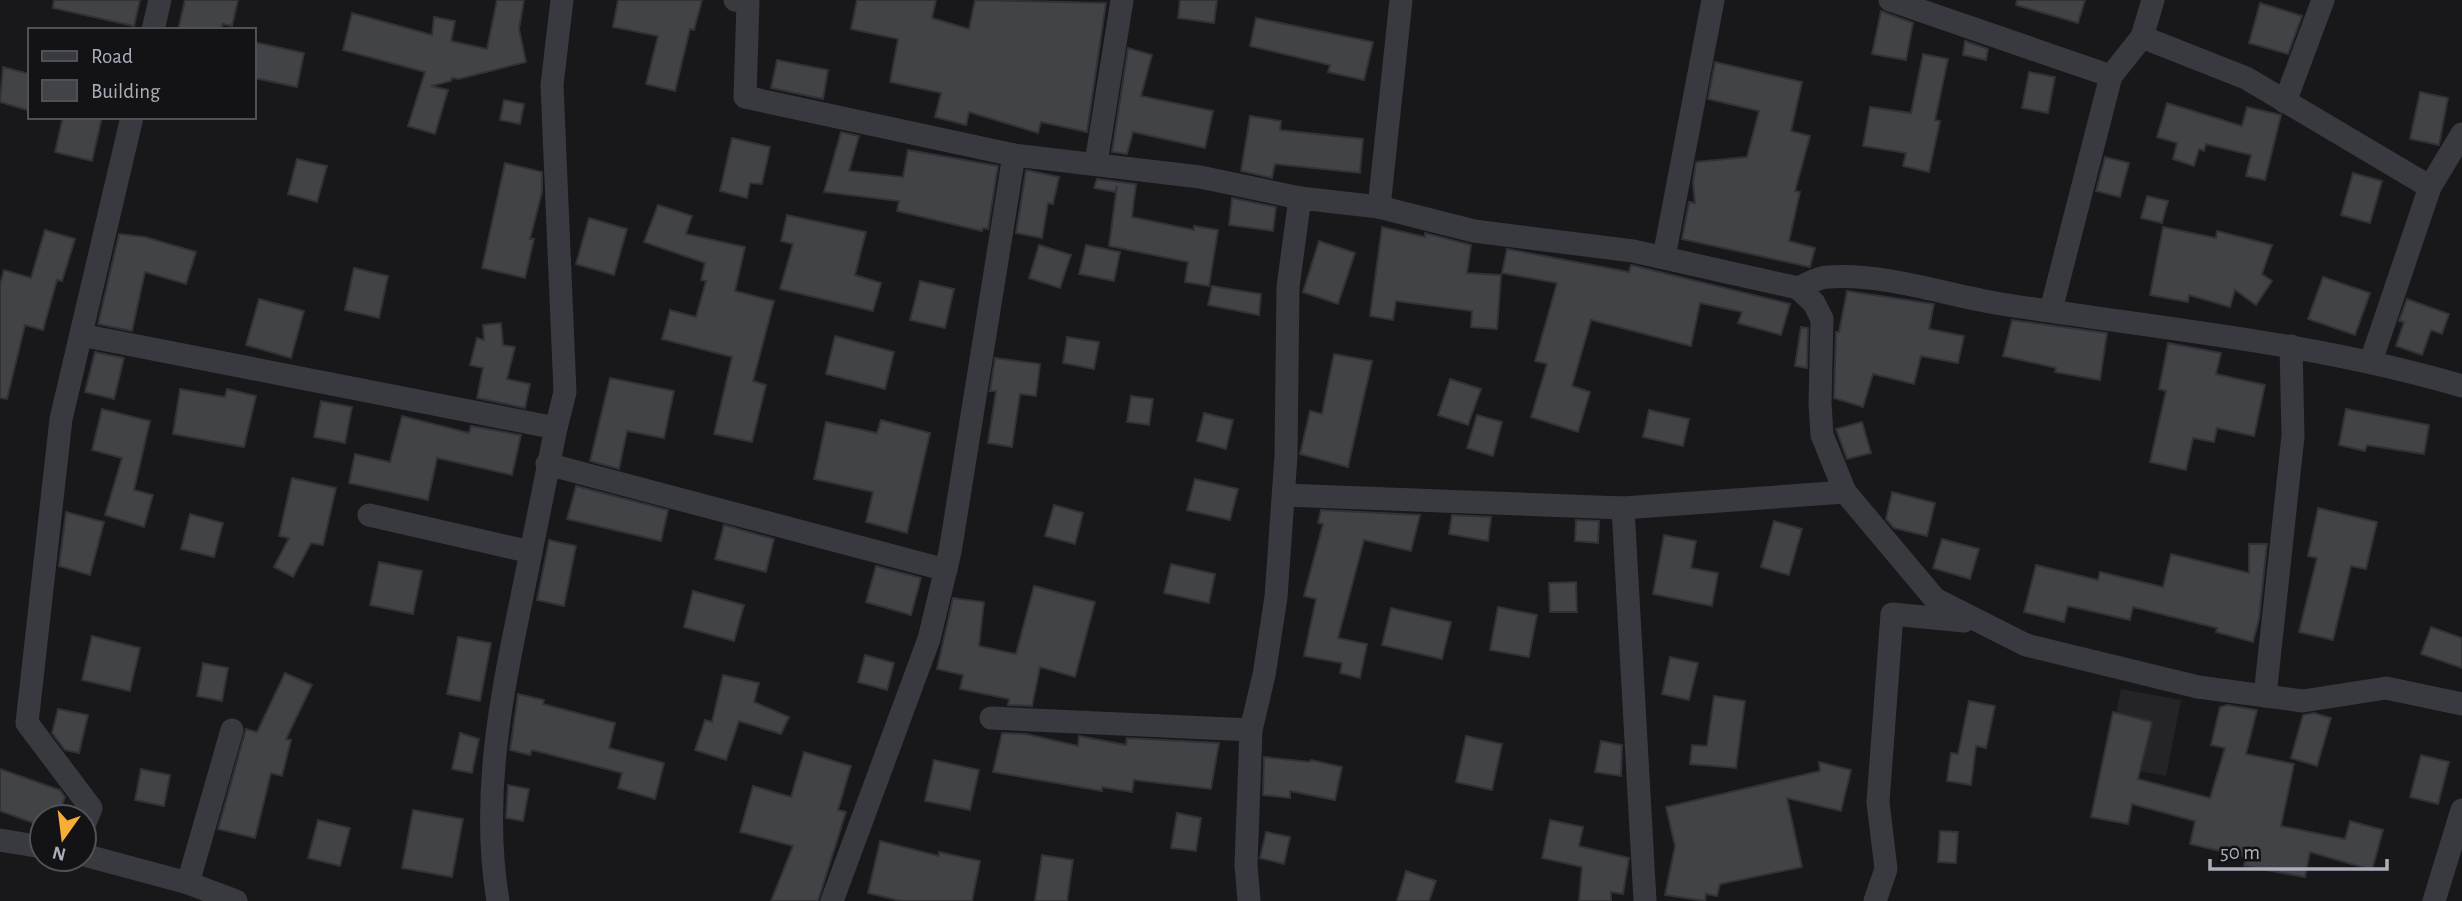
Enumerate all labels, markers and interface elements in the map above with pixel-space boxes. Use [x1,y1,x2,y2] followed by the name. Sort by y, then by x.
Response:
[28,28,256,119] legend
[91,46,133,67] text: Road
[91,81,161,102] text: Building
[28,803,98,873] north arrow
[2210,828,2387,872] scale bar
[51,842,68,864] text: N
[2220,842,2260,863] text: 50 m

